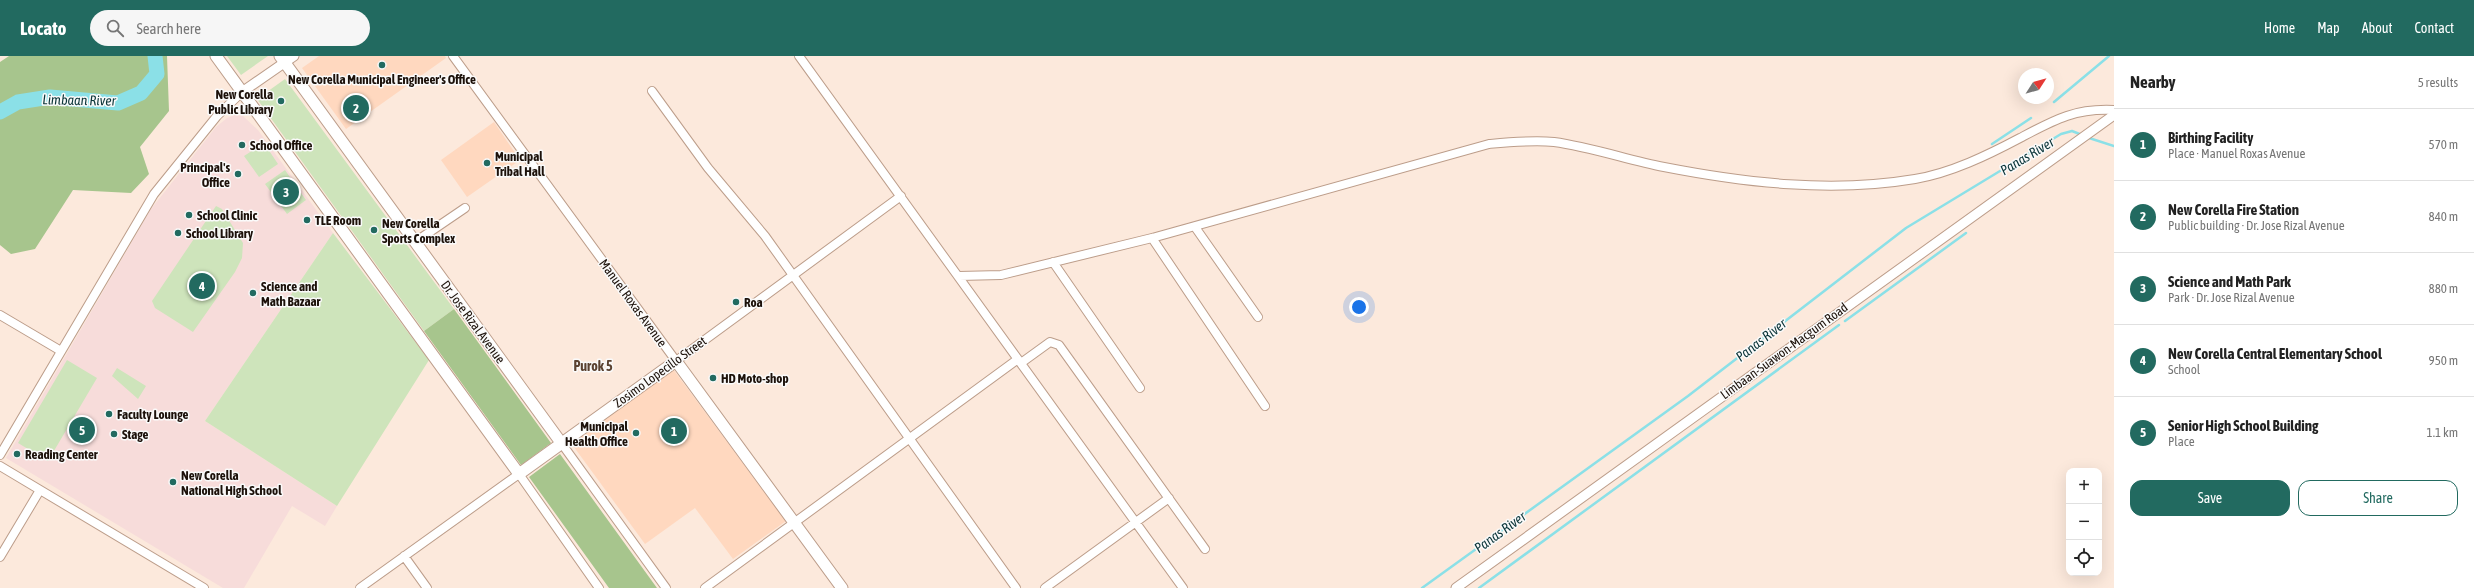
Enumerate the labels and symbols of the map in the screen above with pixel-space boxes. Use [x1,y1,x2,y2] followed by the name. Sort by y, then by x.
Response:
[377,60,387,70] marker: New Corella Municipal Engineer's Office
[2018,68,2054,104] north arrow
[288,72,476,87] place label: New Corella Municipal Engineer's Office
[208,87,274,117] place label: New Corella Public Library
[42,91,117,109] water label: Limbaan River
[343,93,369,123] pin: 2
[276,96,286,106] marker: New Corella Public Library
[1997,133,2057,178] water label: Panas River
[250,138,312,153] place label: School Office
[237,140,247,150] marker: School Office
[495,149,545,179] place label: Municipal Tribal Hall
[482,158,492,168] marker: Municipal Tribal Hall
[180,160,230,190] place label: Principal's Office
[233,169,243,179] marker: Principal's Office
[273,177,299,207] pin: 3
[197,208,258,223] place label: School Clinic
[184,210,194,220] marker: School Clinic
[315,213,361,228] place label: TLE Room
[302,215,312,225] marker: TLE Room
[382,216,456,246] place label: New Corella Sports Complex
[369,225,379,235] marker: New Corella Sports Complex
[186,226,254,241] place label: School Library
[173,228,183,238] marker: School Library
[596,256,670,350] street label: Manuel Roxas Avenue
[189,271,215,301] pin: 4
[438,278,508,366] street label: Dr. Jose Rizal Avenue
[261,279,322,309] place label: Science and Math Bazaar
[248,288,258,298] marker: Science and Math Bazaar
[744,295,763,310] place label: Roa
[731,297,741,307] marker: Roa
[1349,297,1369,317] your location
[1717,300,1851,402] street label: Limbaan-Suawon-Macgum Road
[1733,315,1790,365] water label: Panas River
[611,333,709,411] street label: Zosimo Lopecillo Street
[574,358,613,374] district label: Purok 5
[721,371,789,386] place label: HD Moto-shop
[708,373,718,383] marker: HD Moto-shop
[117,407,188,422] place label: Faculty Lounge
[104,409,114,419] marker: Faculty Lounge
[69,415,95,445] pin: 5
[661,416,687,446] pin: 1
[565,419,629,449] place label: Municipal Health Office
[122,427,149,442] place label: Stage
[631,428,641,438] marker: Municipal Health Office
[109,429,119,439] marker: Stage
[25,447,99,462] place label: Reading Center
[12,449,22,459] marker: Reading Center
[181,468,282,498] place label: New Corella National High School
[168,477,178,487] marker: New Corella National High School
[1471,507,1530,556] water label: Panas River

